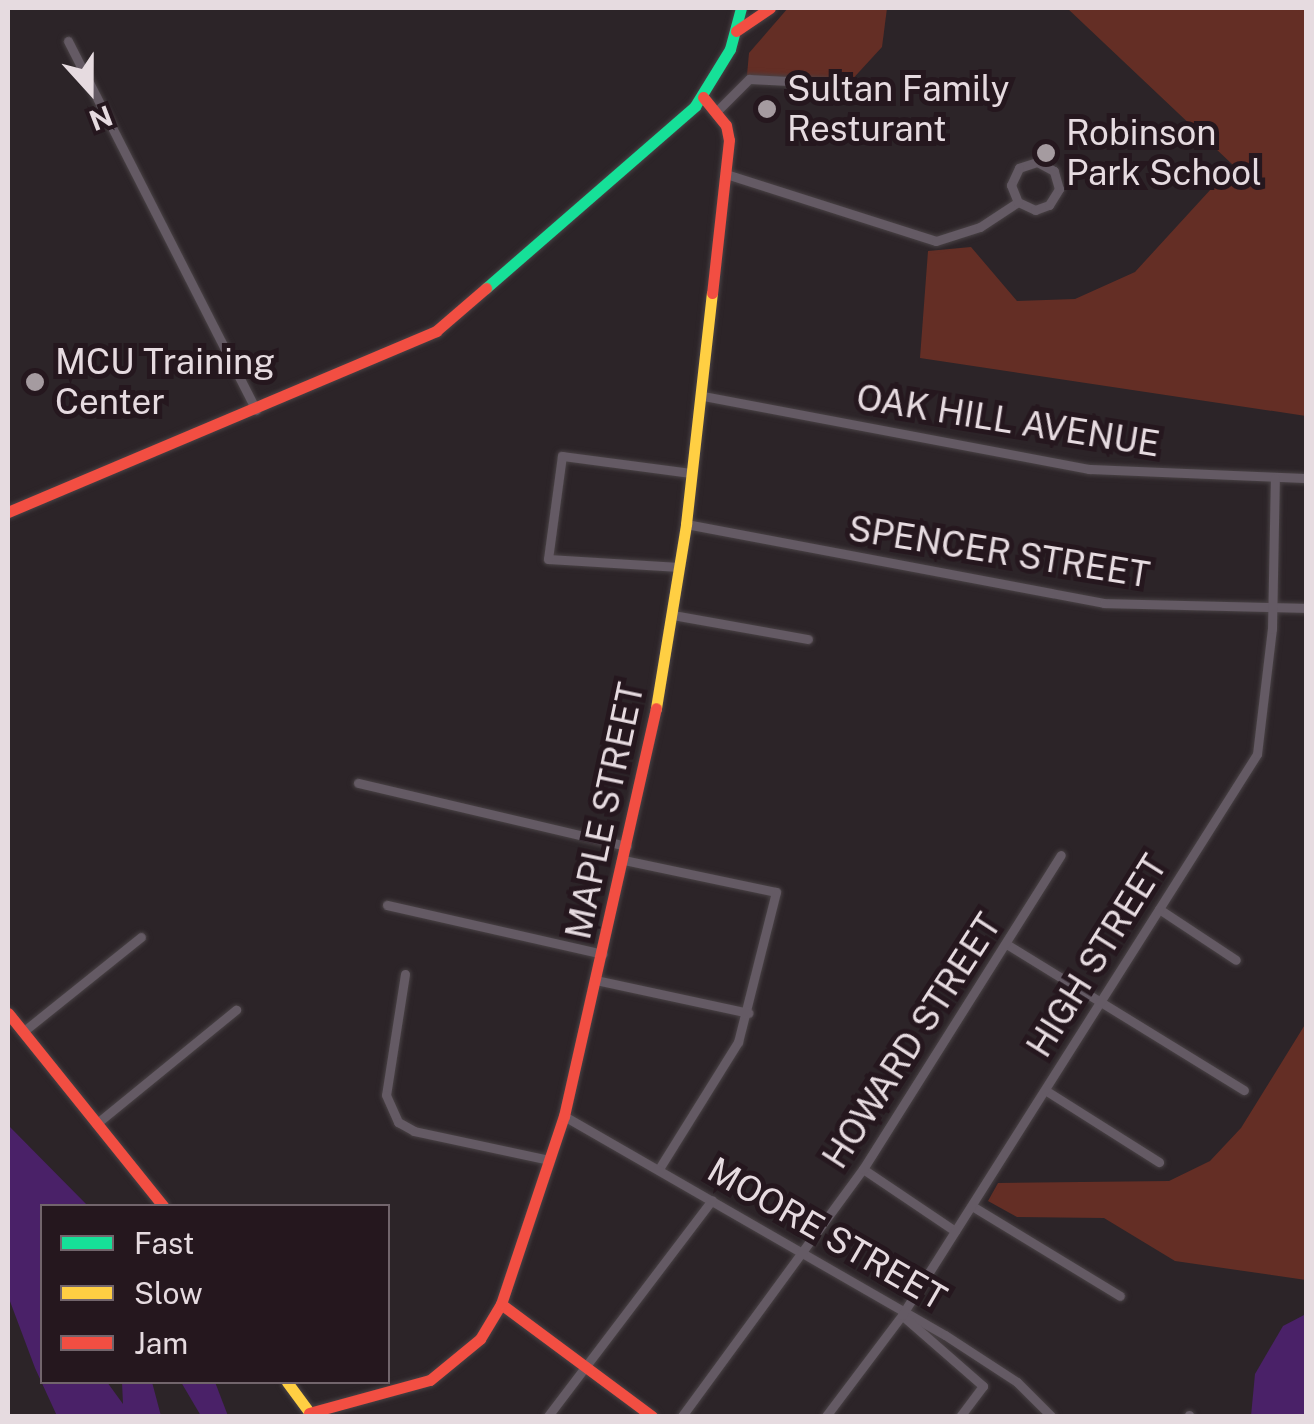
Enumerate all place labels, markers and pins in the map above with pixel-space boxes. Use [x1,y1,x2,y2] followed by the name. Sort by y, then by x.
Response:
[787,68,1009,150] place label: Sultan Family Resturant
[756,98,778,120] marker: Sultan Family Resturant
[1066,112,1262,194] place label: Robinson Park School
[1035,142,1057,164] marker: Robinson Park School
[55,341,275,423] place label: MCU Training Center
[24,371,46,393] marker: MCU Training Center

